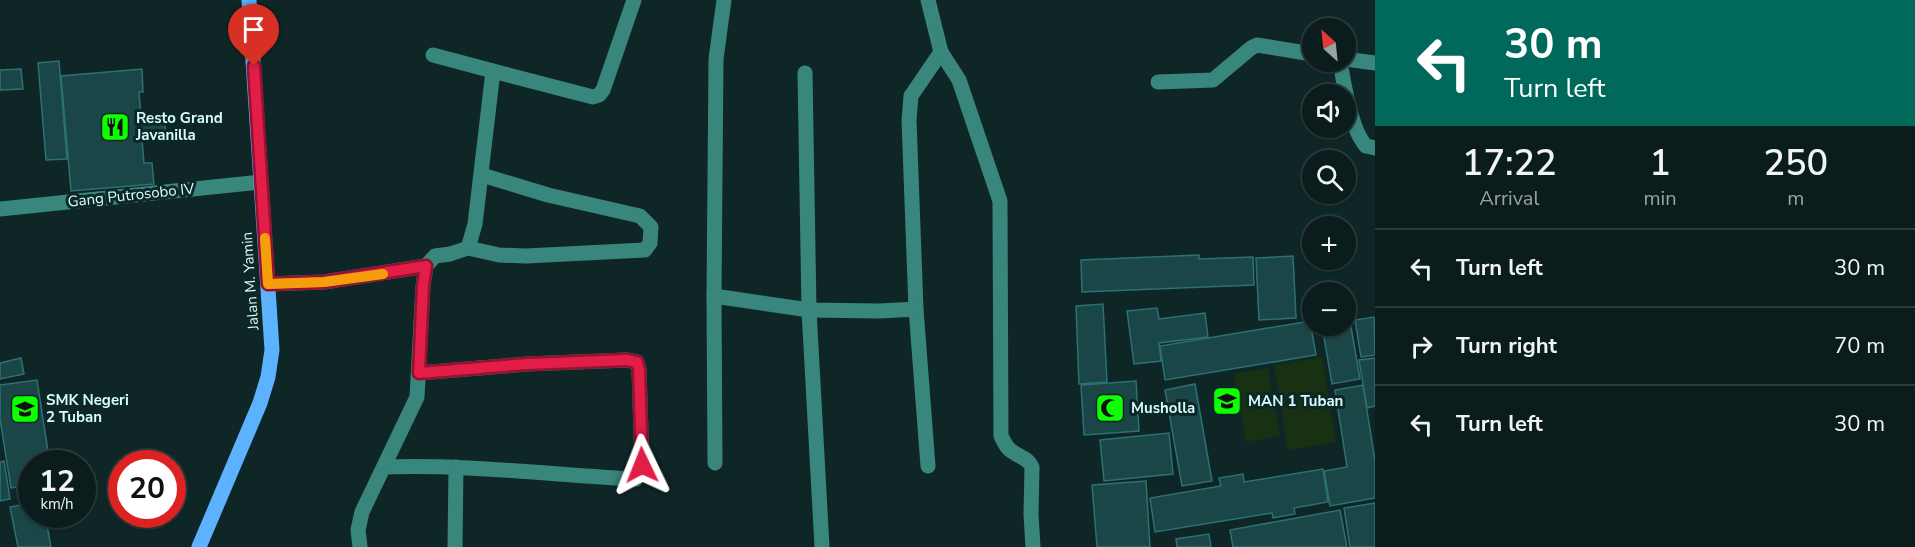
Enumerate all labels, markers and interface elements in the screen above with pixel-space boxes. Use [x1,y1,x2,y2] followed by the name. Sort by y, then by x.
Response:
[228,4,279,66] pin
[237,13,270,46] icon: arrive
[1504,16,1603,73] text: 30 m
[1302,18,1356,72] north arrow
[1302,18,1356,336] map controls
[1405,24,1483,102] icon: left
[1504,70,1605,107] text: Turn left
[1302,84,1356,138] button: sound
[135,108,223,145] place label: Resto Grand Javanilla
[99,111,131,143] restaurant icon: Resto Grand Javanilla
[1462,139,1557,188] text: 17:22
[1649,139,1671,188] text: 1
[1763,139,1828,188] text: 250
[1302,150,1356,204] button: search
[67,178,196,212] street label: Gang Putrosobo IV
[1479,185,1539,212] text: Arrival
[1644,185,1677,212] text: min
[1787,185,1804,212] text: m
[1302,216,1356,270] button: +
[237,231,263,332] street label: Jalan M. Yamin
[1405,252,1438,285] icon: left
[1456,253,1543,283] text: Turn left
[1834,253,1885,283] text: 30 m
[1302,282,1356,336] button: −
[1405,330,1438,363] icon: right
[1456,331,1557,361] text: Turn right
[1834,331,1885,361] text: 70 m
[1211,385,1243,417] school or university icon: MAN 1 Tuban
[46,390,129,427] place label: SMK Negeri 2 Tuban
[1248,391,1343,411] place label: MAN 1 Tuban
[1094,392,1126,424] mosque icon: Musholla
[9,393,41,425] school or university icon: SMK Negeri 2 Tuban
[1131,398,1195,418] place label: Musholla
[1405,408,1438,441] icon: left
[1456,409,1543,439] text: Turn left
[1834,409,1885,439] text: 30 m
[610,433,674,497] position arrow
[108,450,186,528] speed limit sign: 20
[39,461,75,502] text: 12
[40,494,74,514] text: km/h

